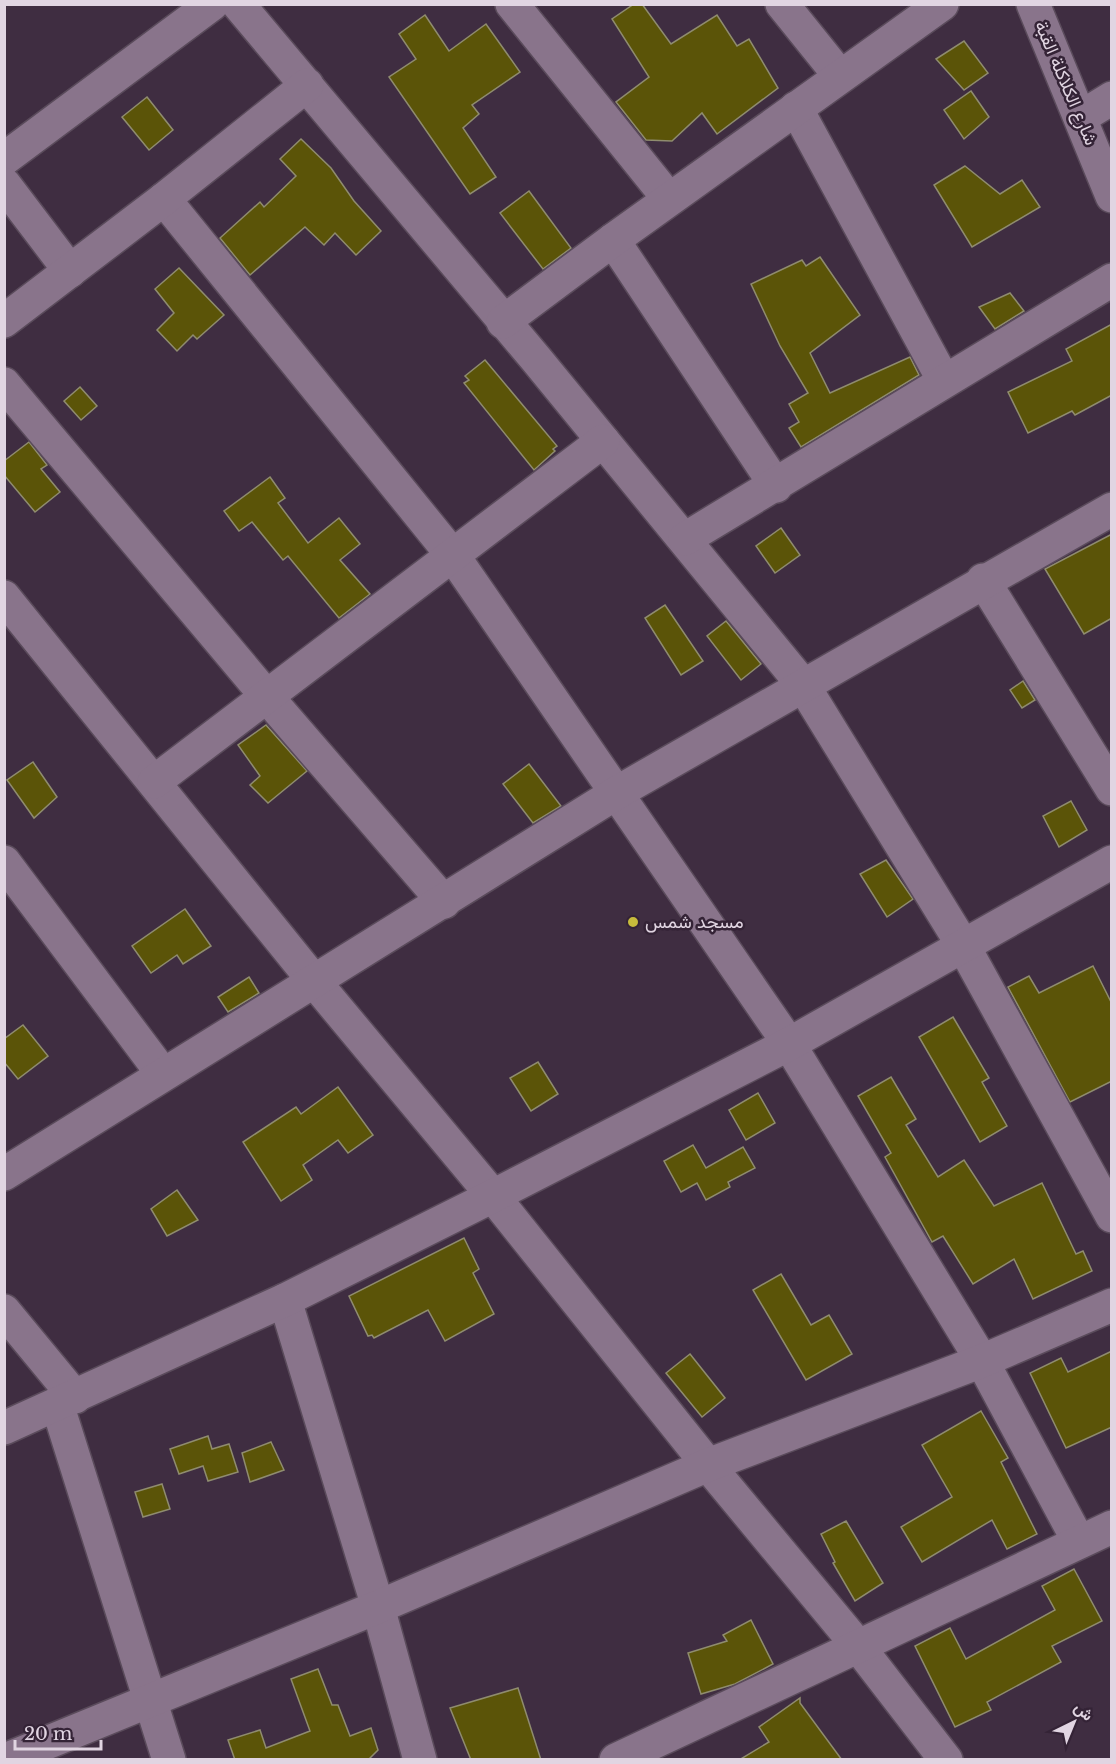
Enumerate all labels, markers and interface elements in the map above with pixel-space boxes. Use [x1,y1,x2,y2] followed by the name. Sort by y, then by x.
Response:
[1029,18,1102,149] street label: شارع الكلاكلة القبة
[645,911,744,933] place label: مسجد شمس
[626,915,640,929] marker: مسجد شمس
[1044,1692,1104,1752] north arrow
[1070,1697,1098,1725] text: ش
[15,1713,100,1751] scale bar
[24,1723,72,1745] text: 20 m

